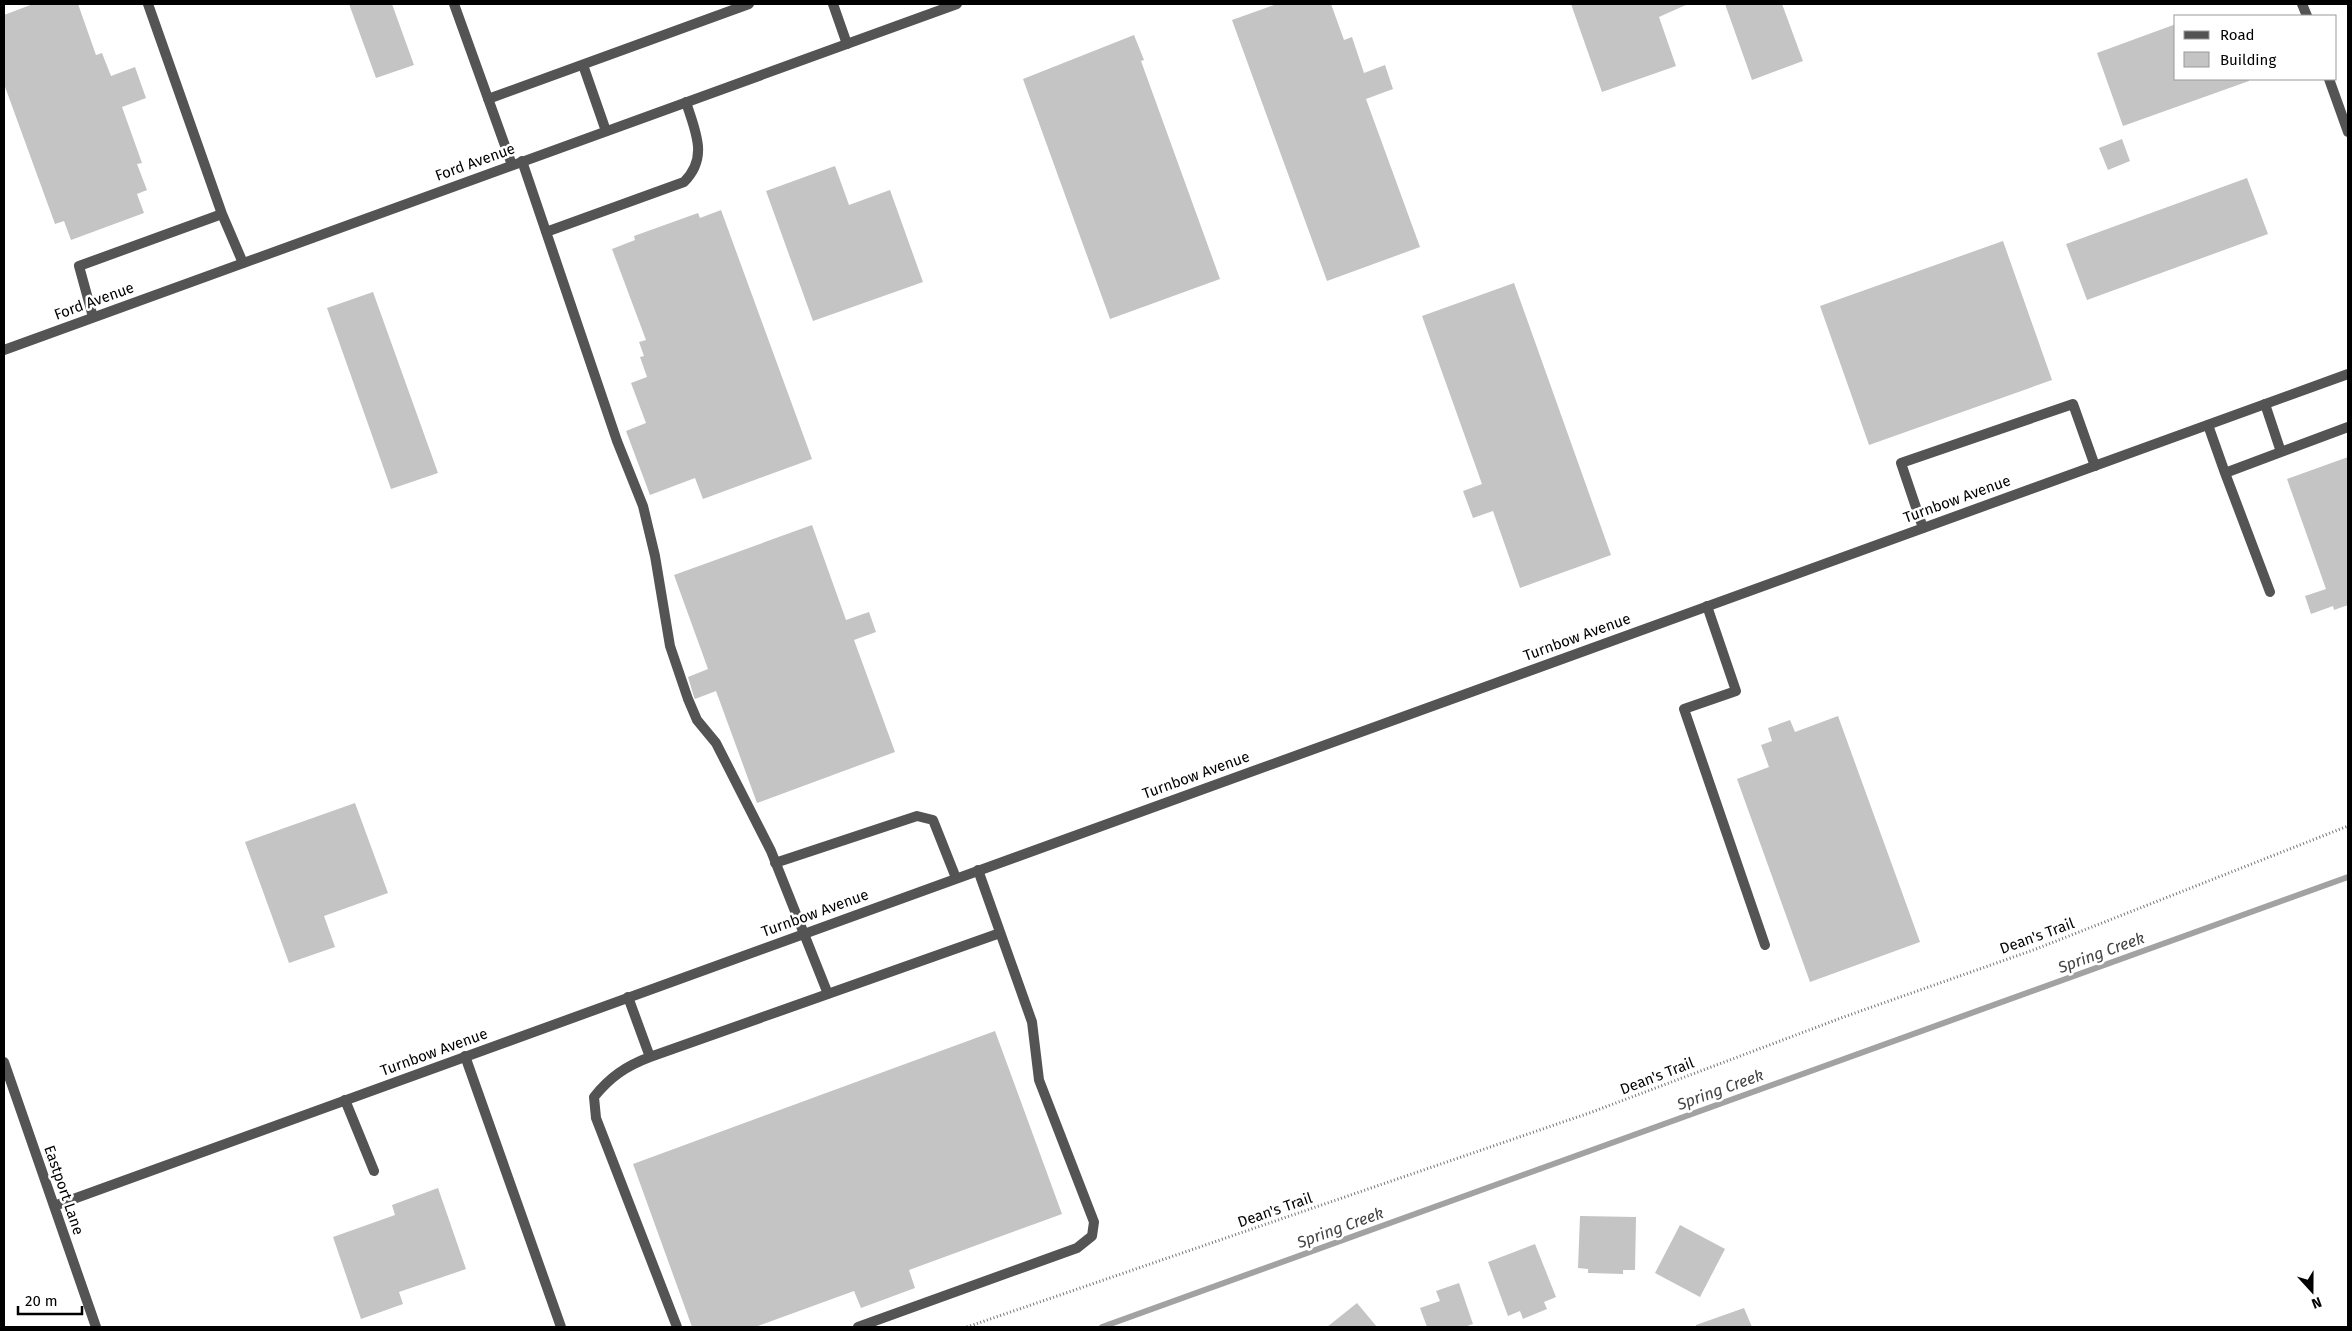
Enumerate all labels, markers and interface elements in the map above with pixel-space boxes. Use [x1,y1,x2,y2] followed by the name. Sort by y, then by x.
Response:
[2174,15,2337,80] legend
[2220,26,2255,44] text: Road
[2220,51,2276,69] text: Building
[433,139,517,185] street label: Ford Avenue
[52,278,136,324] street label: Ford Avenue
[1901,471,2013,527] street label: Turnbow Avenue
[1521,609,1633,665] street label: Turnbow Avenue
[1140,747,1252,803] street label: Turnbow Avenue
[759,885,871,941] street label: Turnbow Avenue
[1997,914,2077,958] street label: Dean's Trail
[2054,928,2147,977] water label: Spring Creek
[378,1024,490,1080] street label: Turnbow Avenue
[1617,1053,1697,1098] street label: Dean's Trail
[1673,1065,1766,1114] water label: Spring Creek
[40,1143,88,1237] street label: Eastport Lane
[1235,1189,1315,1231] street label: Dean's Trail
[1293,1203,1386,1252] water label: Spring Creek
[2287,1266,2337,1316] north arrow
[18,1284,81,1316] scale bar
[25,1292,58,1310] text: 20 m
[2309,1293,2324,1312] text: N

